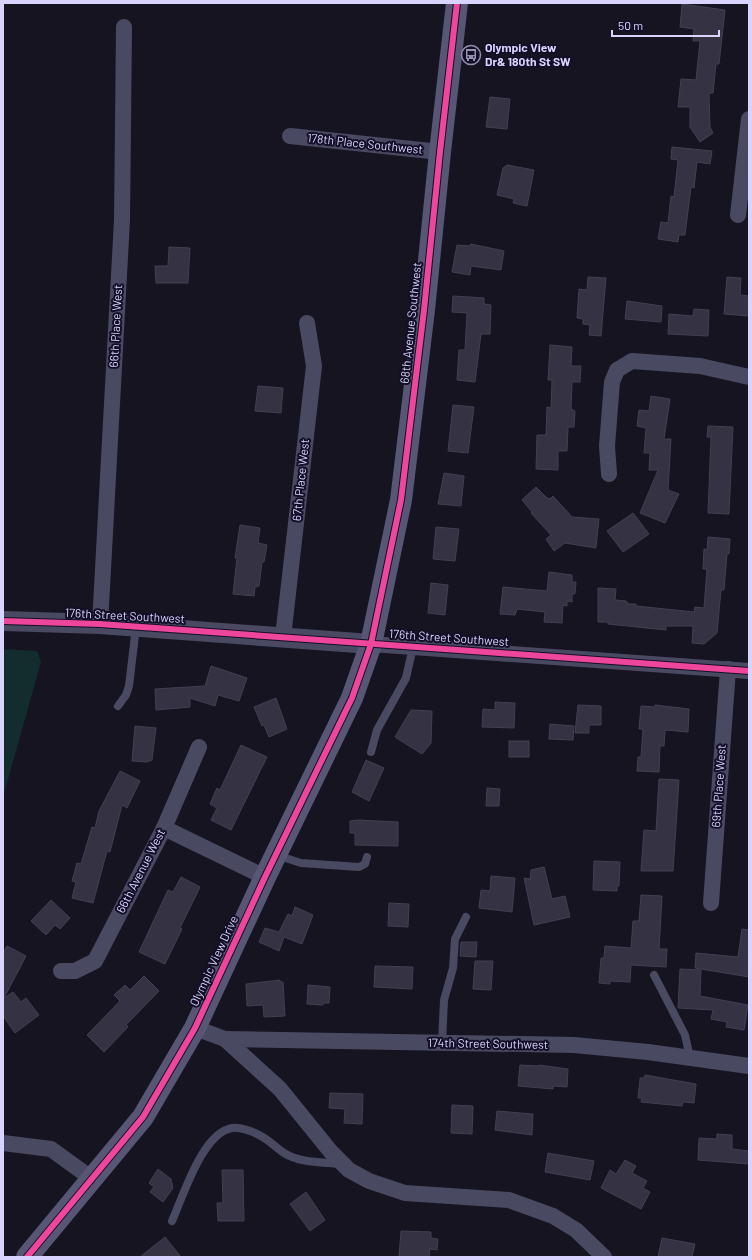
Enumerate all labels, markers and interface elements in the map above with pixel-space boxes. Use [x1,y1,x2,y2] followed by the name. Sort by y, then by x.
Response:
[612,12,719,38] scale bar
[618,18,643,32] text: 50 m
[485,40,571,68] place label: Olympic View Dr& 180th St SW
[460,44,482,66] bus stop icon: Olympic View Dr& 180th St SW
[307,130,423,156] street label: 178th Place Southwest
[397,262,423,384] street label: 68th Avenue Southwest
[106,284,124,368] street label: 66th Place West
[289,438,311,522] street label: 67th Place West
[65,605,185,625] street label: 176th Street Southwest
[389,626,509,648] street label: 176th Street Southwest
[708,744,728,828] street label: 69th Place West
[113,826,167,915] street label: 66th Avenue West
[186,913,240,1008] street label: Olympic View Drive
[428,1035,548,1051] street label: 174th Street Southwest

